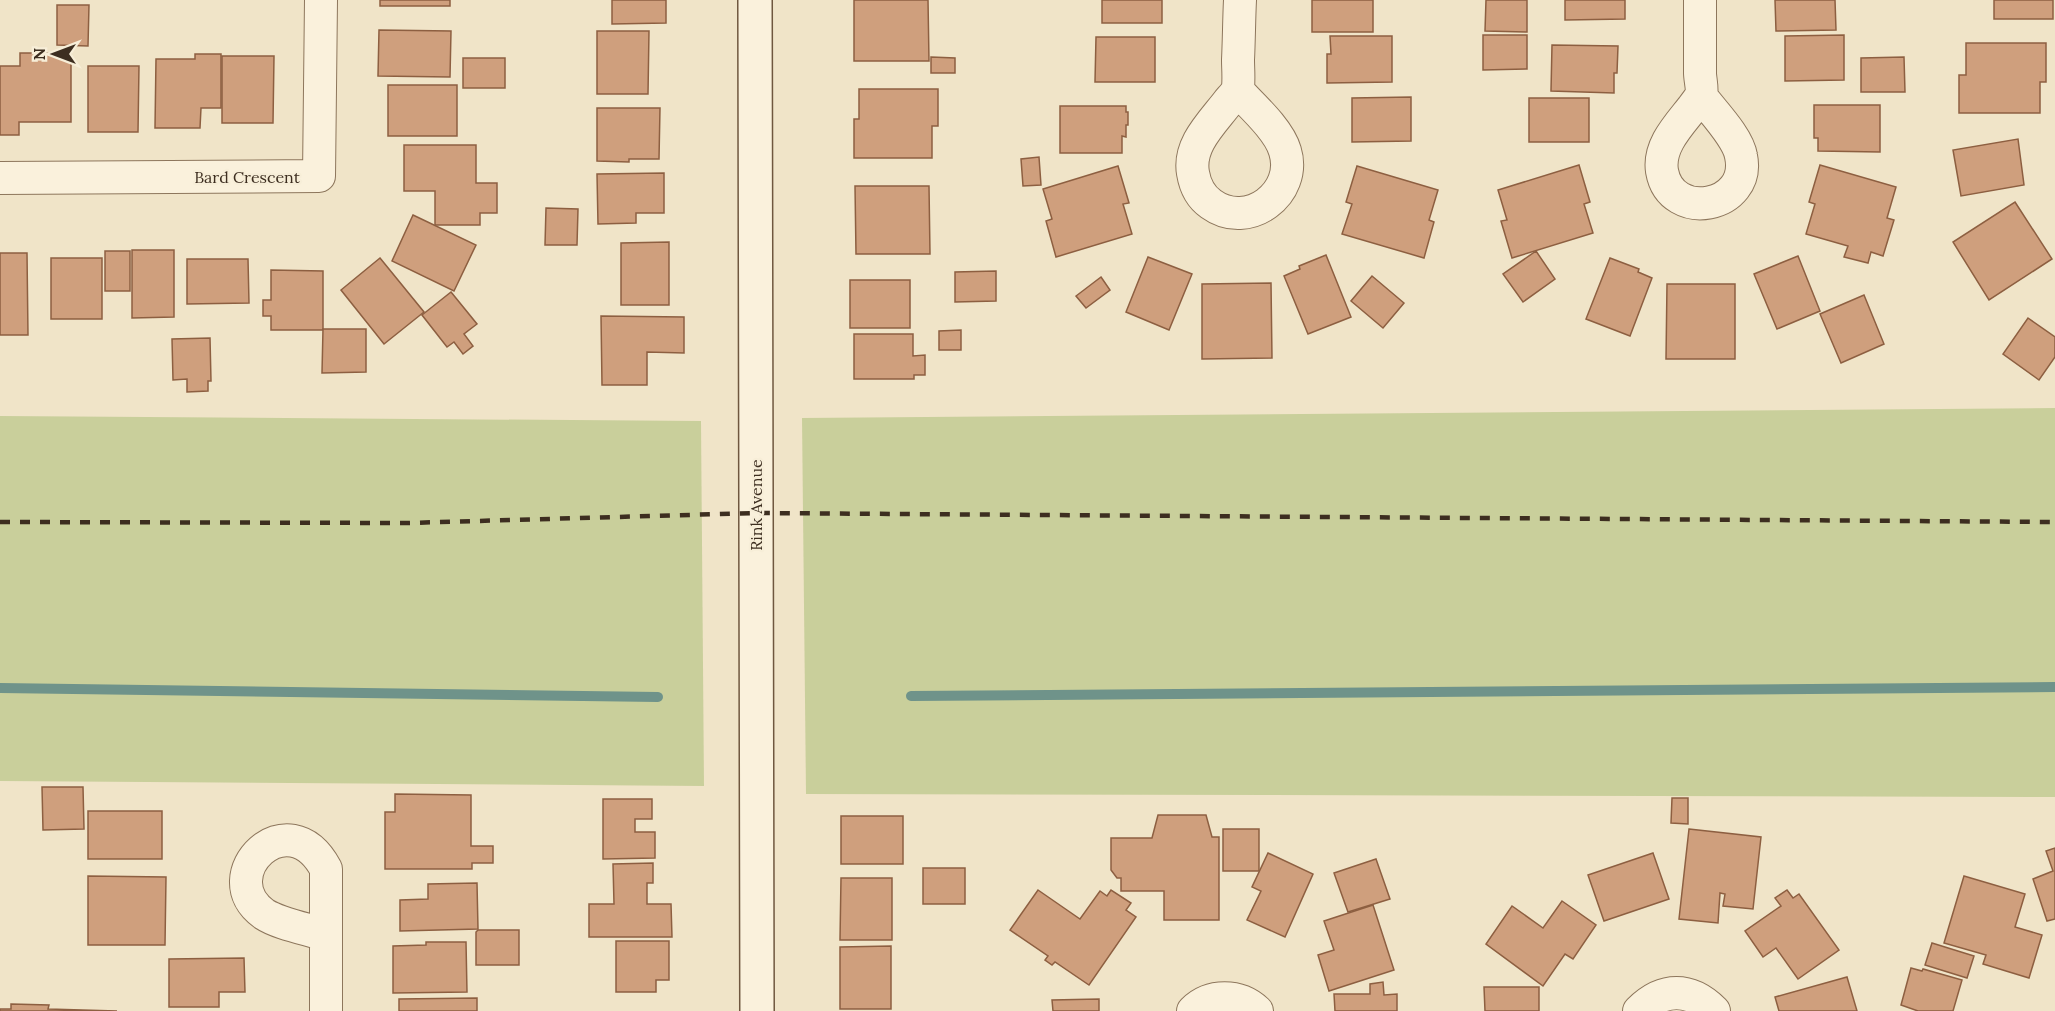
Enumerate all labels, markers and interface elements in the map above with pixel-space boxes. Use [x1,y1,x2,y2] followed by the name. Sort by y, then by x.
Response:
[24,24,84,84] north arrow
[29,48,49,60] text: N
[194,167,301,187] street label: Bard Crescent
[746,459,766,551] street label: Rink Avenue

